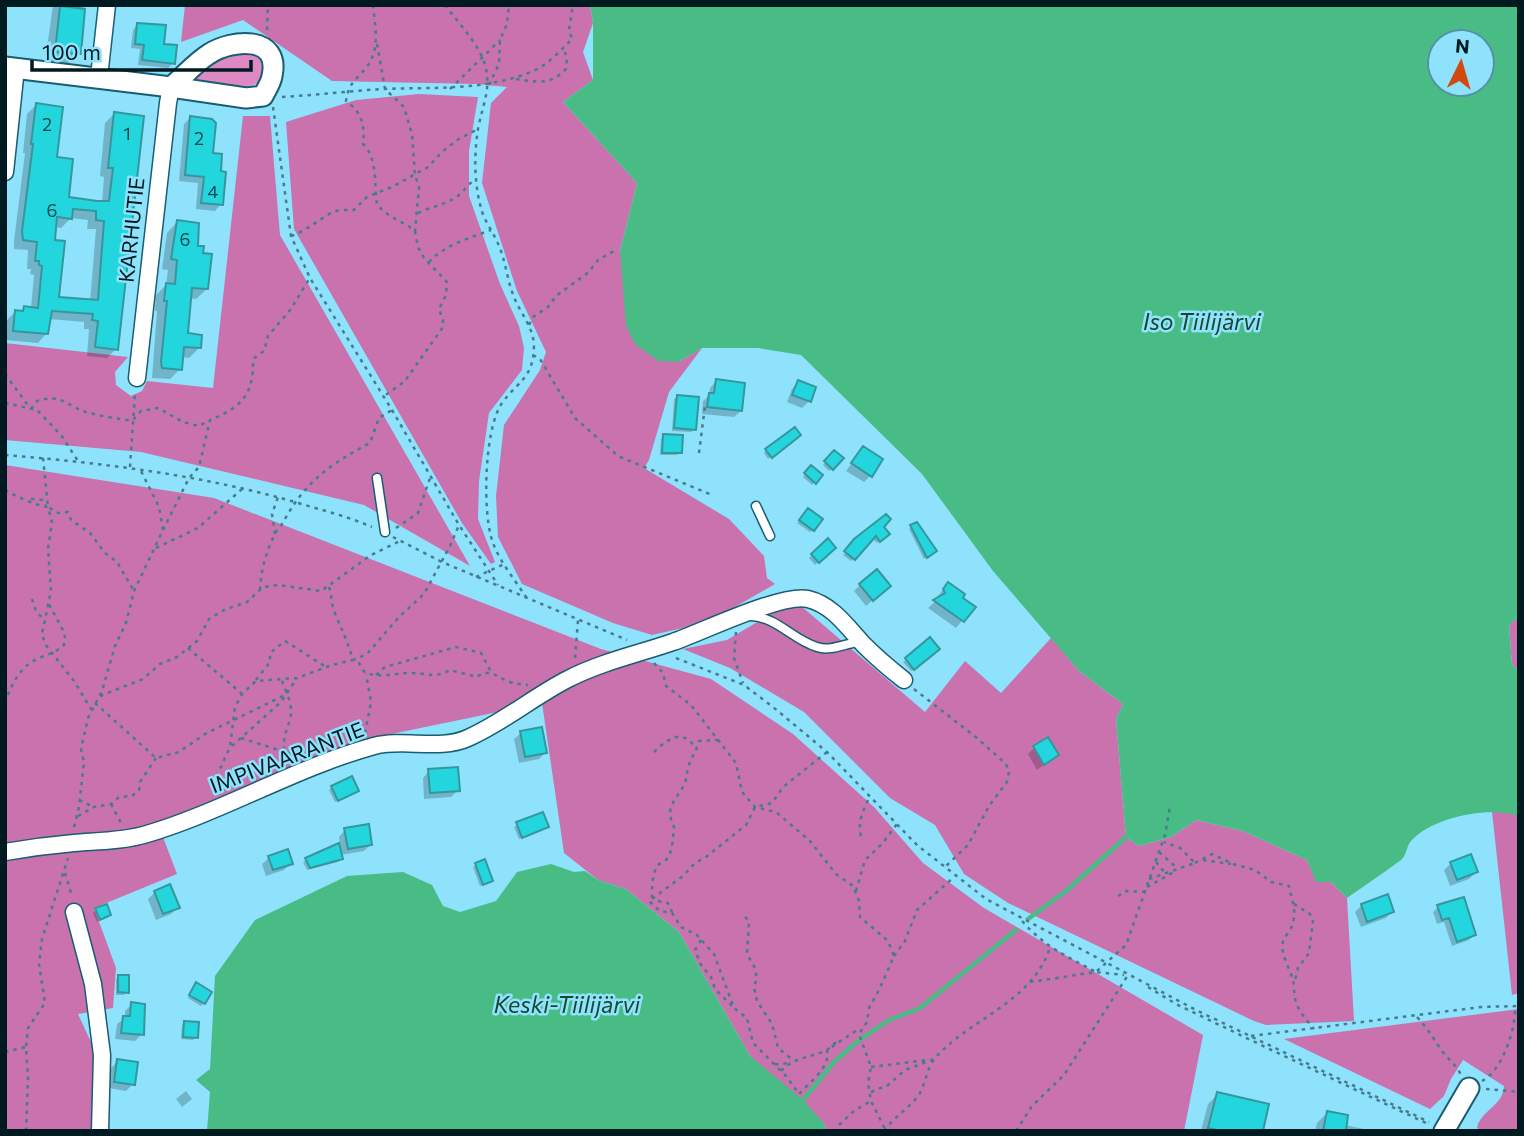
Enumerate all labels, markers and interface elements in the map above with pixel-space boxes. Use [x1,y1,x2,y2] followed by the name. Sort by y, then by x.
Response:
[32,28,250,72] scale bar
[1426,28,1496,98] north arrow
[1454,33,1471,58] text: N
[42,39,101,64] text: 100 m
[42,113,52,135] house number: 2
[123,122,131,144] house number: 1
[194,127,204,149] house number: 2
[113,176,148,284] street label: KARHUTIE
[208,180,219,202] house number: 4
[47,199,57,221] house number: 6
[180,228,190,250] house number: 6
[1143,307,1262,335] water label: Iso Tiilijärvi
[206,716,367,797] street label: IMPIVAARANTIE
[494,990,641,1018] water label: Keski-Tiilijärvi

